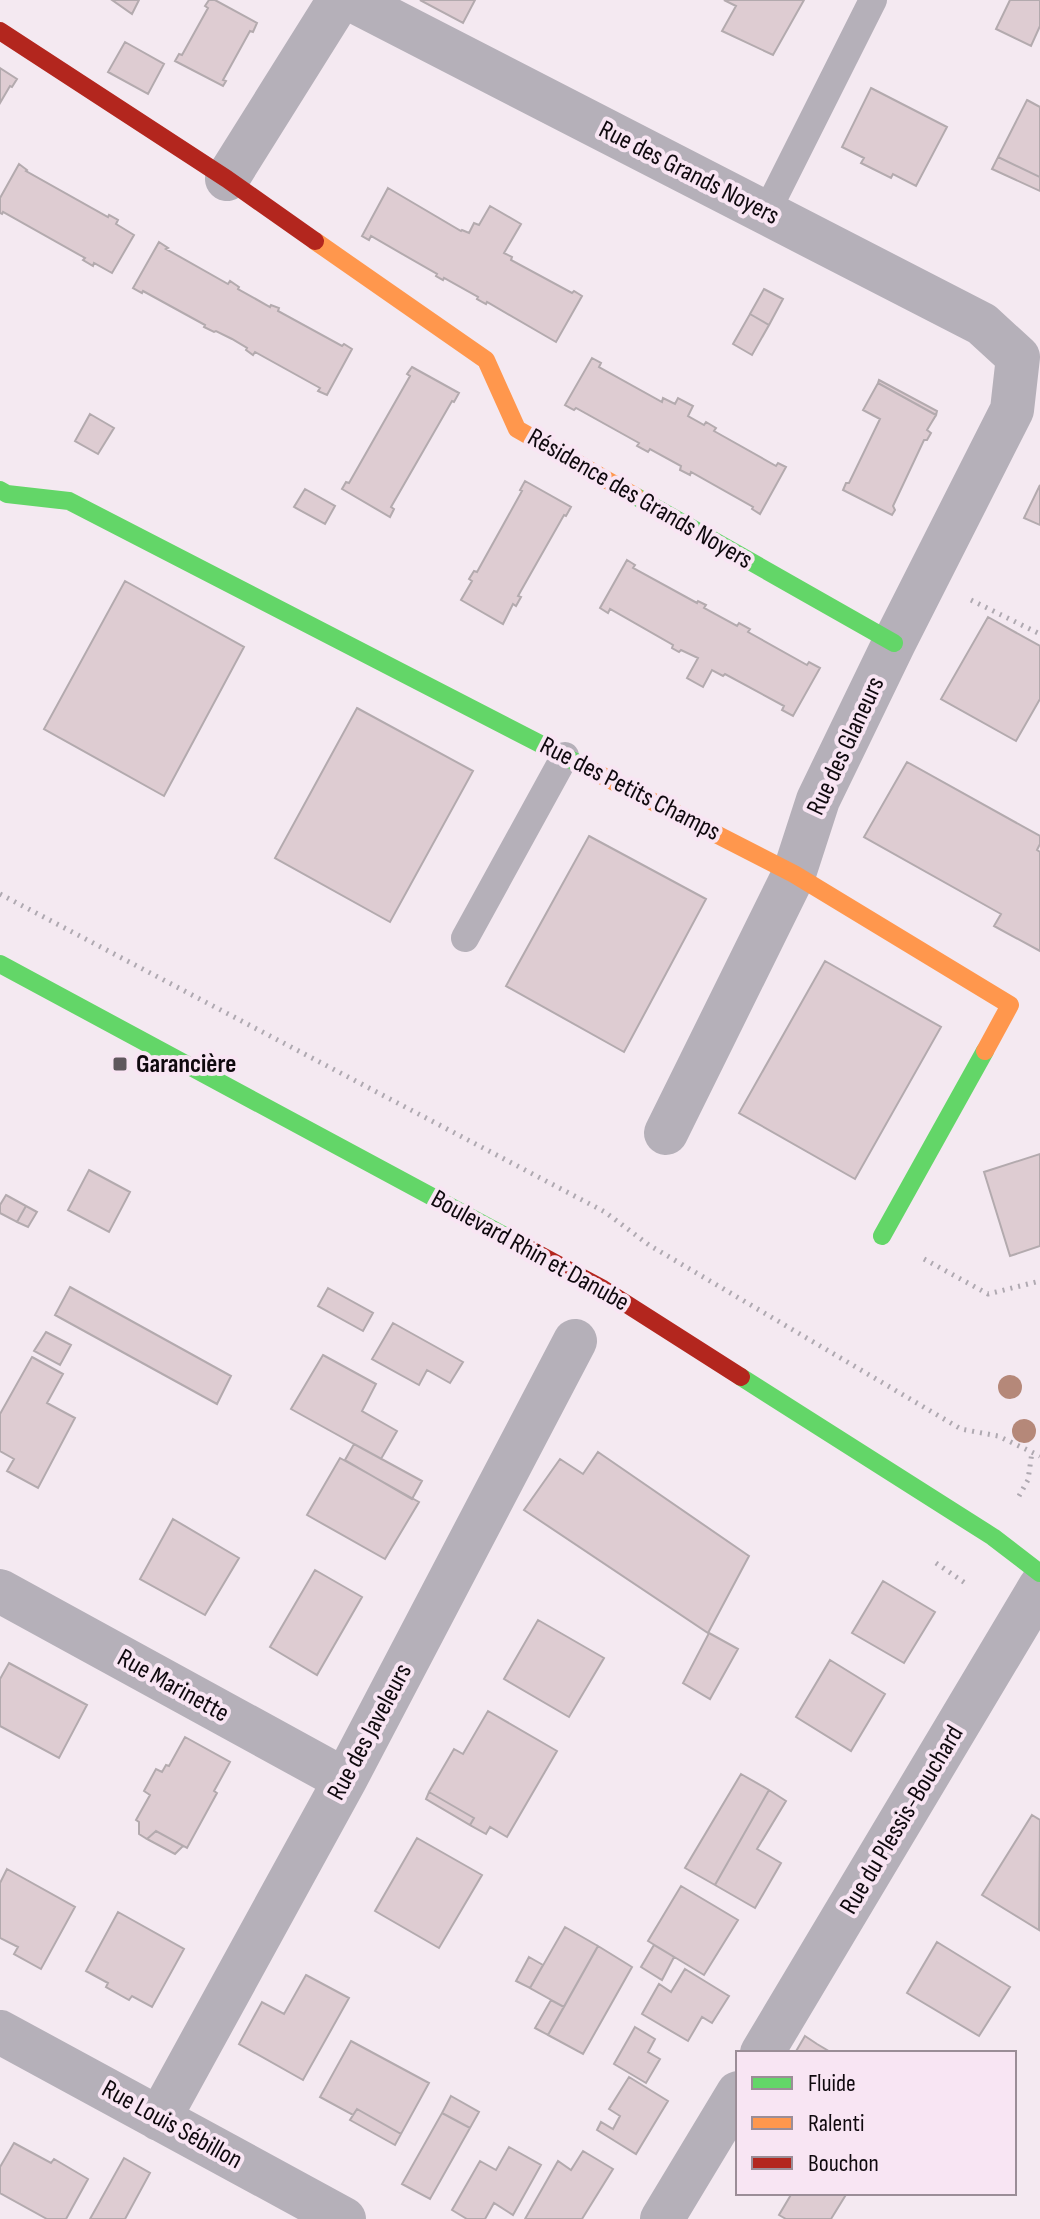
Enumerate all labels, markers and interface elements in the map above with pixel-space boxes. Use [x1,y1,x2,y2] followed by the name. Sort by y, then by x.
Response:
[594,114,784,232] street label: Rue des Grands Noyers
[522,422,758,576] street label: Résidence des Grands Noyers
[800,672,892,820] street label: Rue des Glaneurs
[535,730,725,848] street label: Rue des Petits Champs
[136,1049,236,1080] place label: Garancière
[111,1055,129,1073] marker: Garancière
[426,1184,634,1318] street label: Boulevard Rhin et Danube
[112,1643,234,1729] street label: Rue Marinette
[321,1658,419,1806] street label: Rue des Javeleurs
[834,1720,970,1920] street label: Rue du Plessis-Bouchard
[736,2051,1016,2195] legend
[808,2069,856,2098] text: Fluide
[96,2074,248,2176] street label: Rue Louis Sébillon
[808,2109,864,2138] text: Ralenti
[808,2149,879,2178] text: Bouchon

